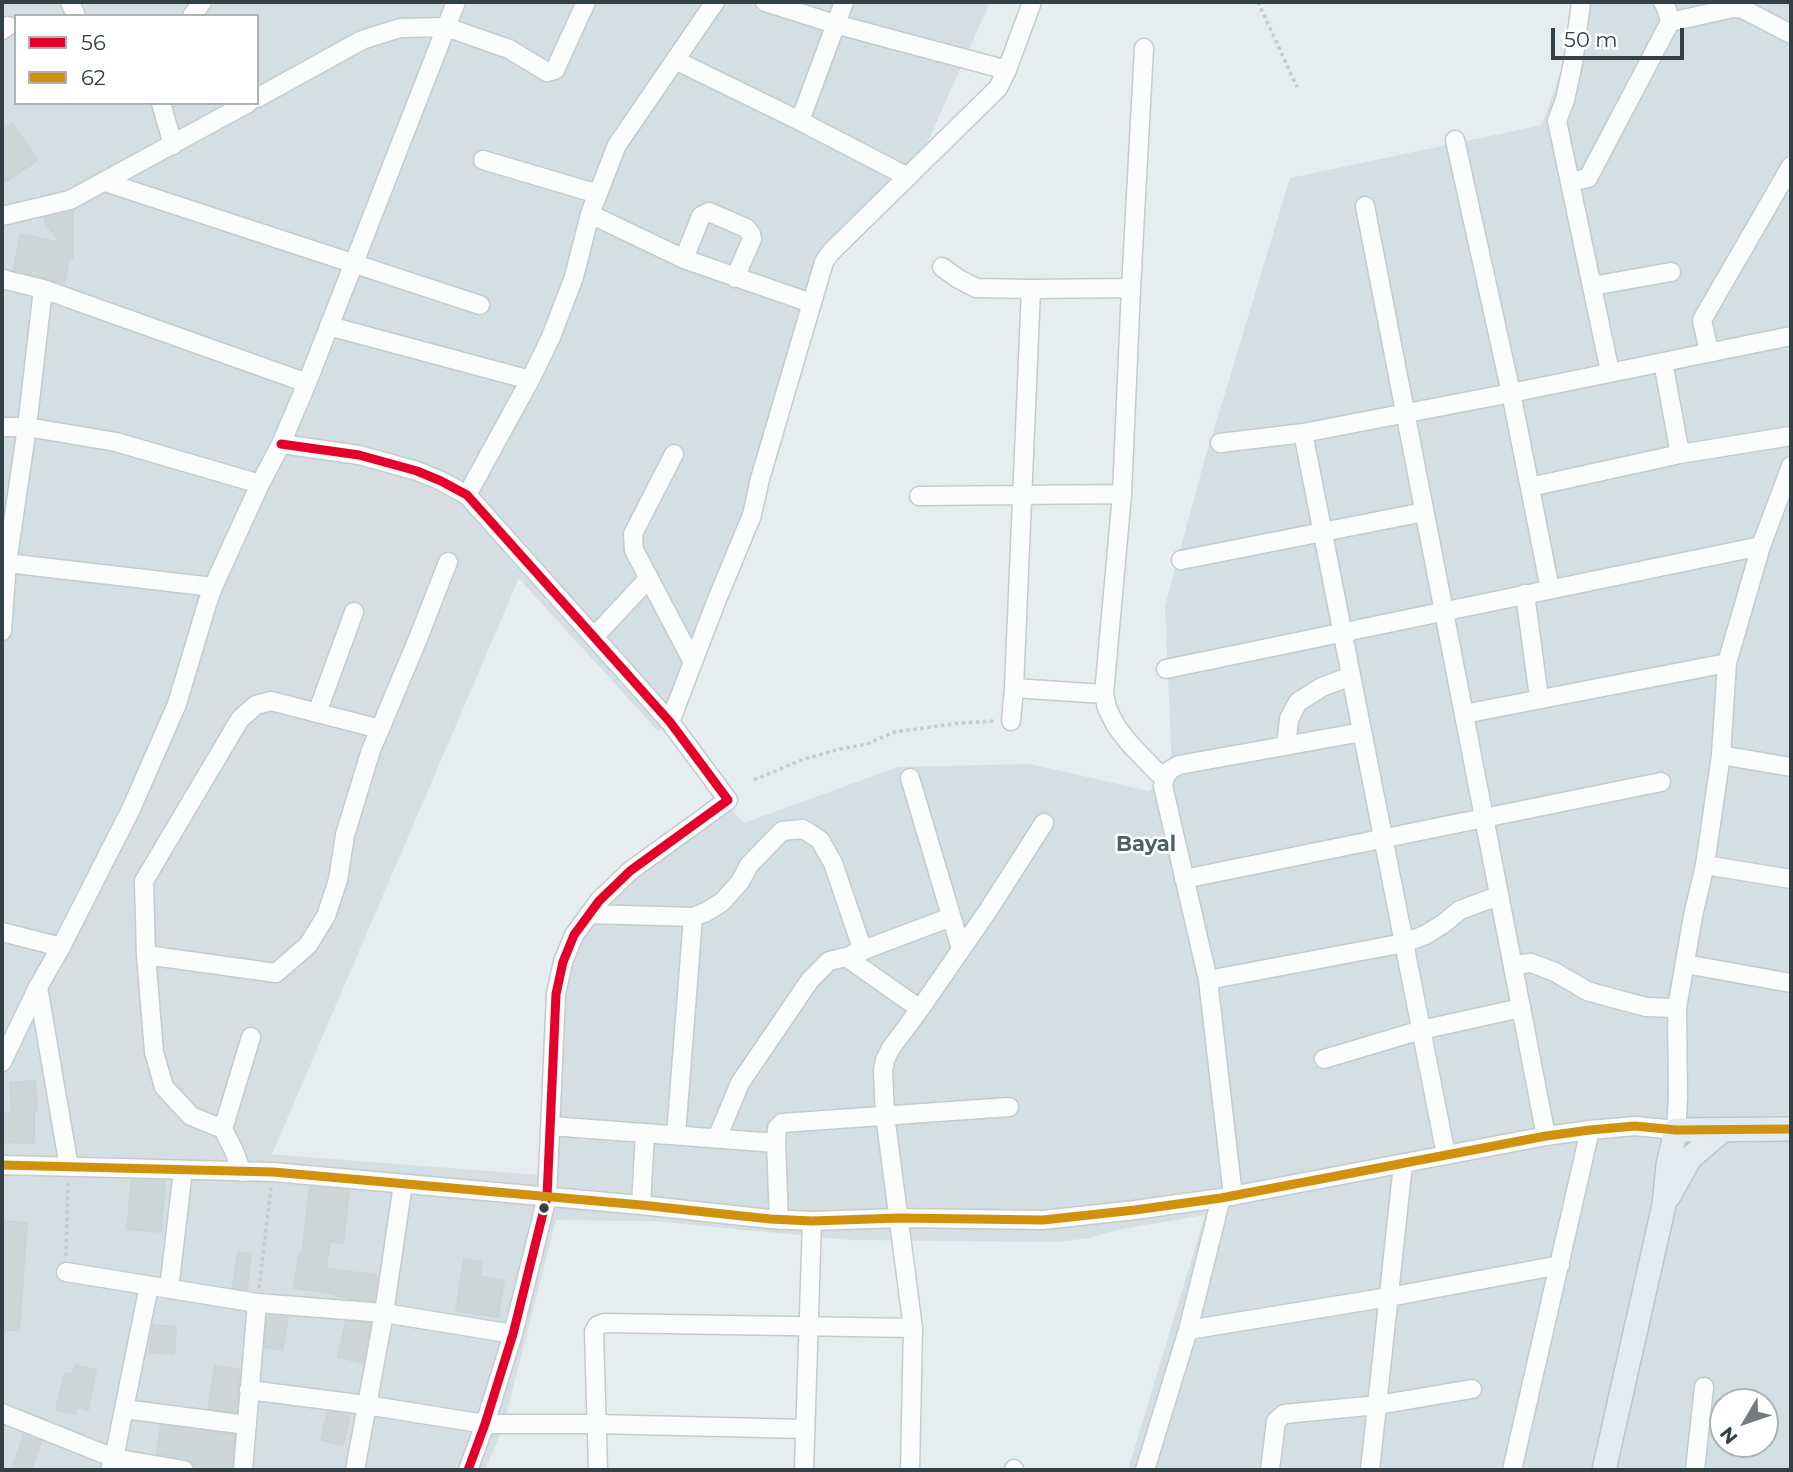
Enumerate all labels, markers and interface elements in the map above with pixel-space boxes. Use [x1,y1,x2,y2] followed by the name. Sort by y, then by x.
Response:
[14,14,259,105] legend
[1555,14,1688,58] scale bar
[1564,27,1618,52] text: 50 m
[81,30,106,55] text: 56
[81,65,106,90] text: 62
[1116,832,1176,858] district label: Bayal
[537,1201,551,1215] unlabelled marker
[1709,1388,1779,1458] north arrow
[1715,1422,1743,1448] text: N

